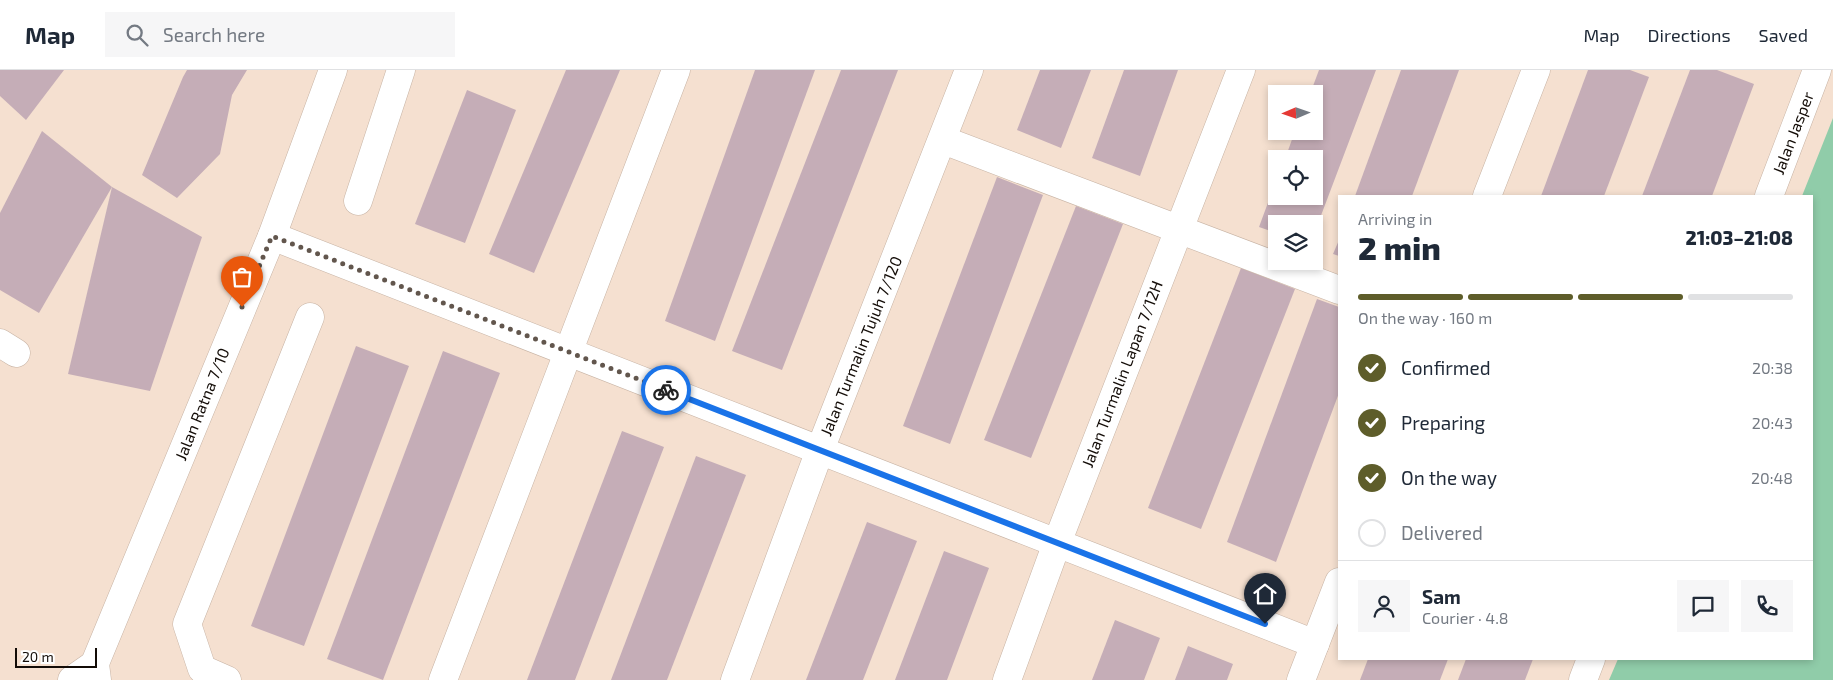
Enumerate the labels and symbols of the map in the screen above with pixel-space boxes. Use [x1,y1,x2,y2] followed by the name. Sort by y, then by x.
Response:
[1268,85,1322,140] north arrow
[1768,88,1817,177] street label: Jalan Jasper
[816,253,906,439] street label: Jalan Turmalin Tujuh 7/120
[221,256,263,307] pin
[1077,278,1166,470] street label: Jalan Turmalin Lapan 7/12H
[170,345,233,463] street label: Jalan Ratna 7/10
[641,365,691,415] courier
[1244,573,1286,624] pin
[15,645,98,668] scale bar

